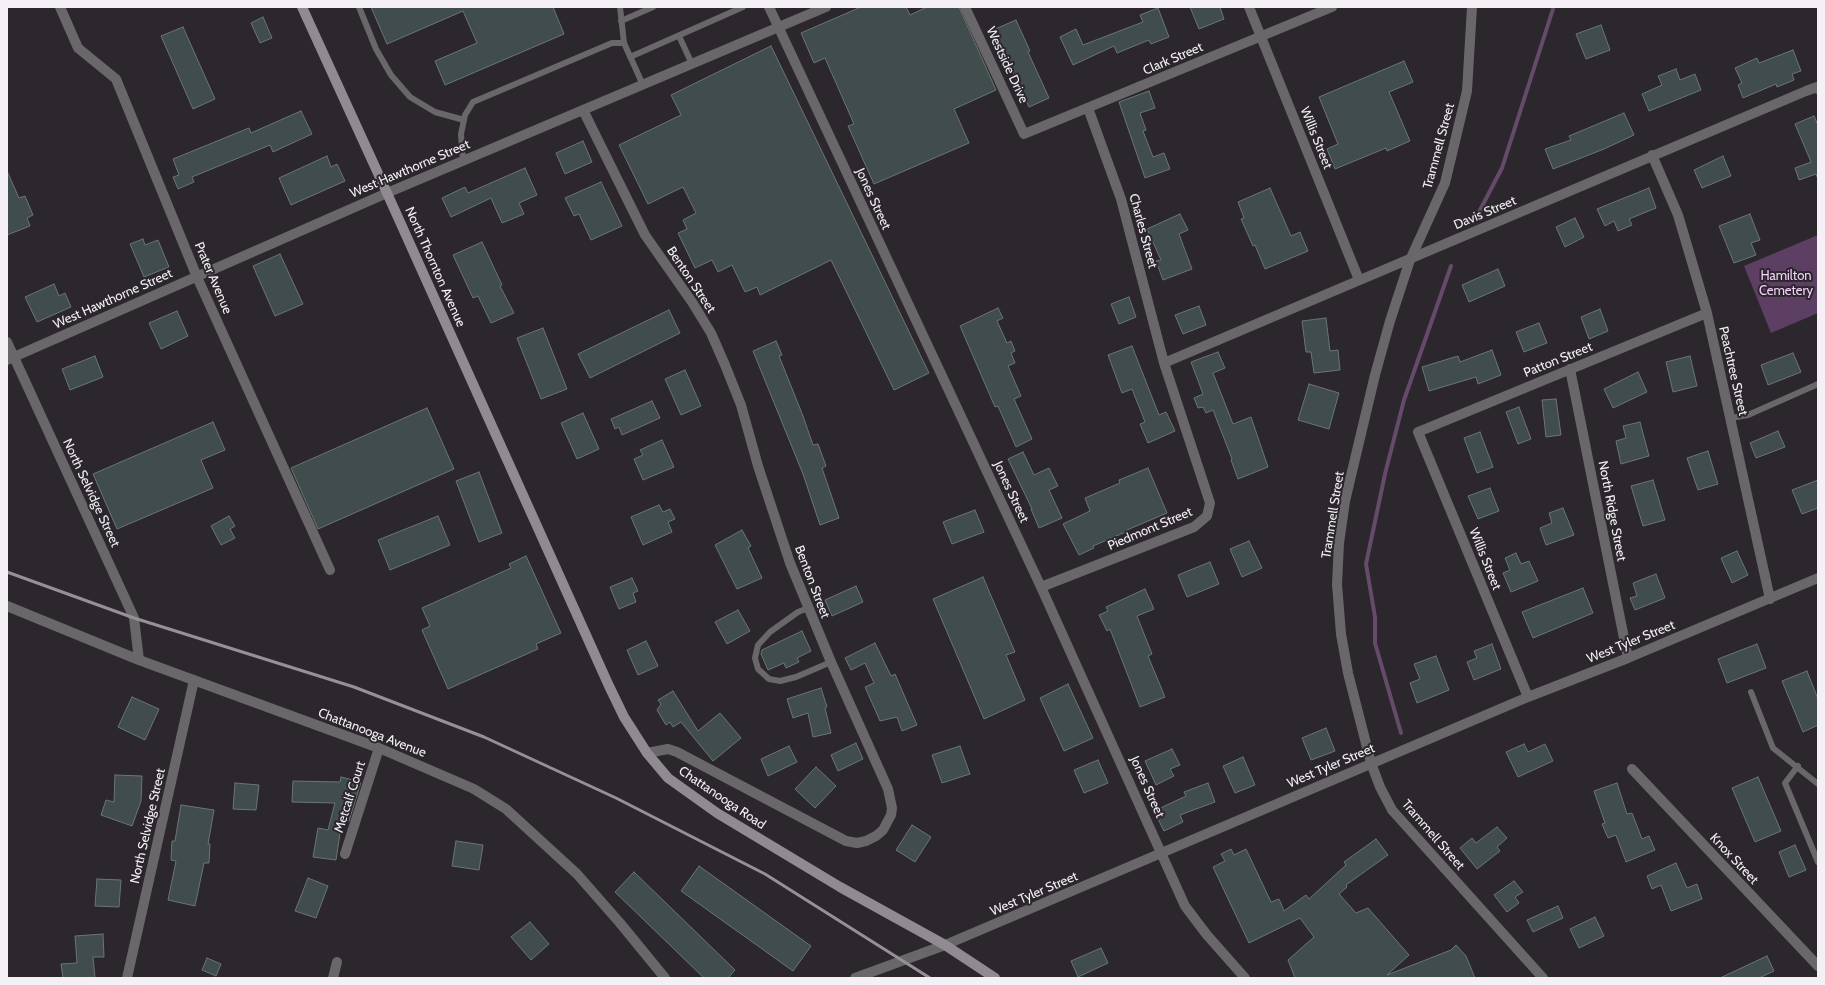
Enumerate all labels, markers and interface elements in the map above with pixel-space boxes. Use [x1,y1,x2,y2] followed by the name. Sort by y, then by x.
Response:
[983,24,1031,106] street label: Westside Drive
[1141,39,1205,79] street label: Clark Street
[1420,101,1458,191] street label: Trammell Street
[1296,105,1336,171] street label: Willis Street
[348,137,472,201] street label: West Hawthorne Street
[852,166,894,232] street label: Jones Street
[1126,192,1160,270] street label: Charles Street
[1451,193,1519,233] street label: Davis Street
[401,205,469,329] street label: North Thornton Avenue
[191,240,235,316] street label: Prater Avenue
[663,244,719,316] street label: Benton Street
[51,266,175,332] street label: West Hawthorne Street
[1759,268,1813,299] park label: Hamilton Cemetery
[1715,325,1751,417] street label: Peachtree Street
[1521,339,1595,381] street label: Patton Street
[59,436,123,550] street label: North Selvidge Street
[990,459,1032,525] street label: Jones Street
[1595,460,1629,562] street label: North Ridge Street
[1318,470,1348,560] street label: Trammell Street
[1105,504,1195,554] street label: Piedmont Street
[1465,526,1505,592] street label: Willis Street
[791,543,833,621] street label: Benton Street
[1585,617,1677,667] street label: West Tyler Street
[316,705,428,761] street label: Chattanooga Avenue
[1285,741,1377,791] street label: West Tyler Street
[1126,754,1168,820] street label: Jones Street
[331,759,369,835] street label: Metcalf Court
[676,763,768,833] street label: Chattanooga Road
[127,767,169,885] street label: North Selvidge Street
[1398,797,1468,873] street label: Trammell Street
[1706,830,1762,888] street label: Knox Street
[988,869,1080,919] street label: West Tyler Street

